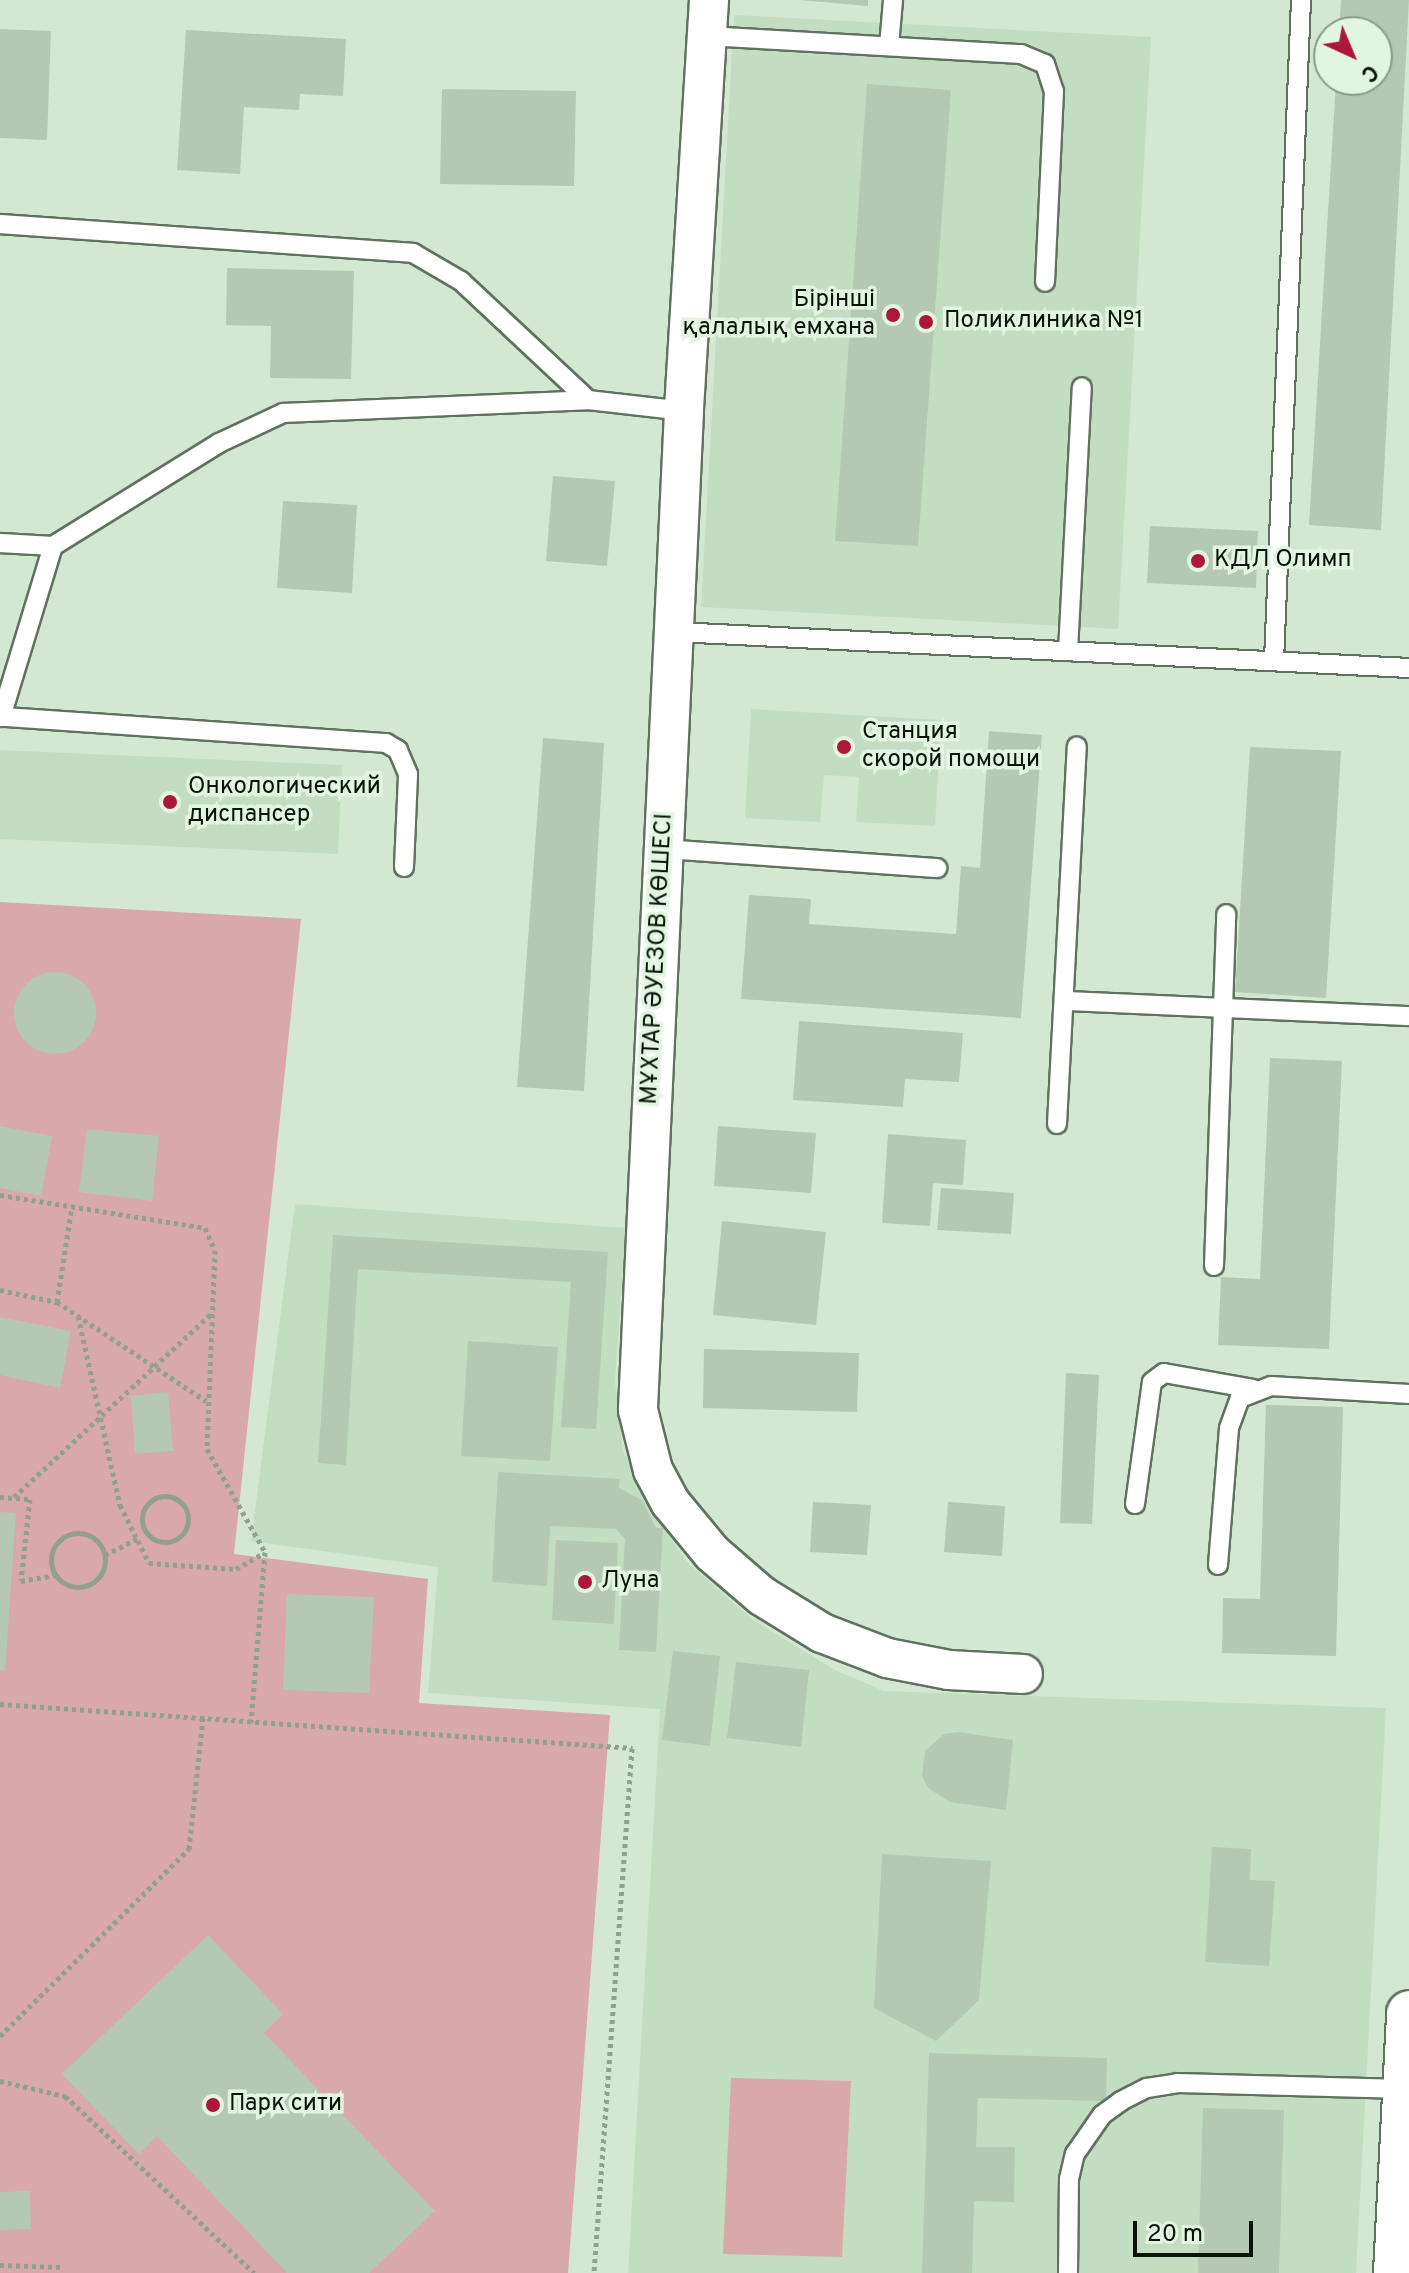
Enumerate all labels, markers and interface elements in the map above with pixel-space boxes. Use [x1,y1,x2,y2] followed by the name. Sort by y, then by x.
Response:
[1313,16,1393,96] north arrow
[1354,58,1383,87] text: С
[682,287,875,343] place label: Бірінші қалалық емхана
[882,304,904,326] marker: Бірінші қалалық емхана
[944,308,1143,336] place label: Поликлиника №1
[915,311,937,333] marker: Поликлиника №1
[1214,547,1352,575] place label: КДЛ Олимп
[1189,552,1207,570] marker: КДЛ Олимп
[862,719,1040,775] place label: Станция скорой помощи
[833,736,855,758] marker: Станция скорой помощи
[188,774,381,830] place label: Онкологический диспансер
[159,791,181,813] marker: Онкологический диспансер
[636,813,680,1105] street label: МҰХТАР ӘУЕЗОВ КӨШЕСІ
[601,1568,659,1596] place label: Луна
[576,1573,594,1591] marker: Луна
[229,2091,342,2119] place label: Парк сити
[204,2096,222,2114] marker: Парк сити
[1137,2205,1257,2255] scale bar
[1147,2220,1203,2250] text: 20 m

